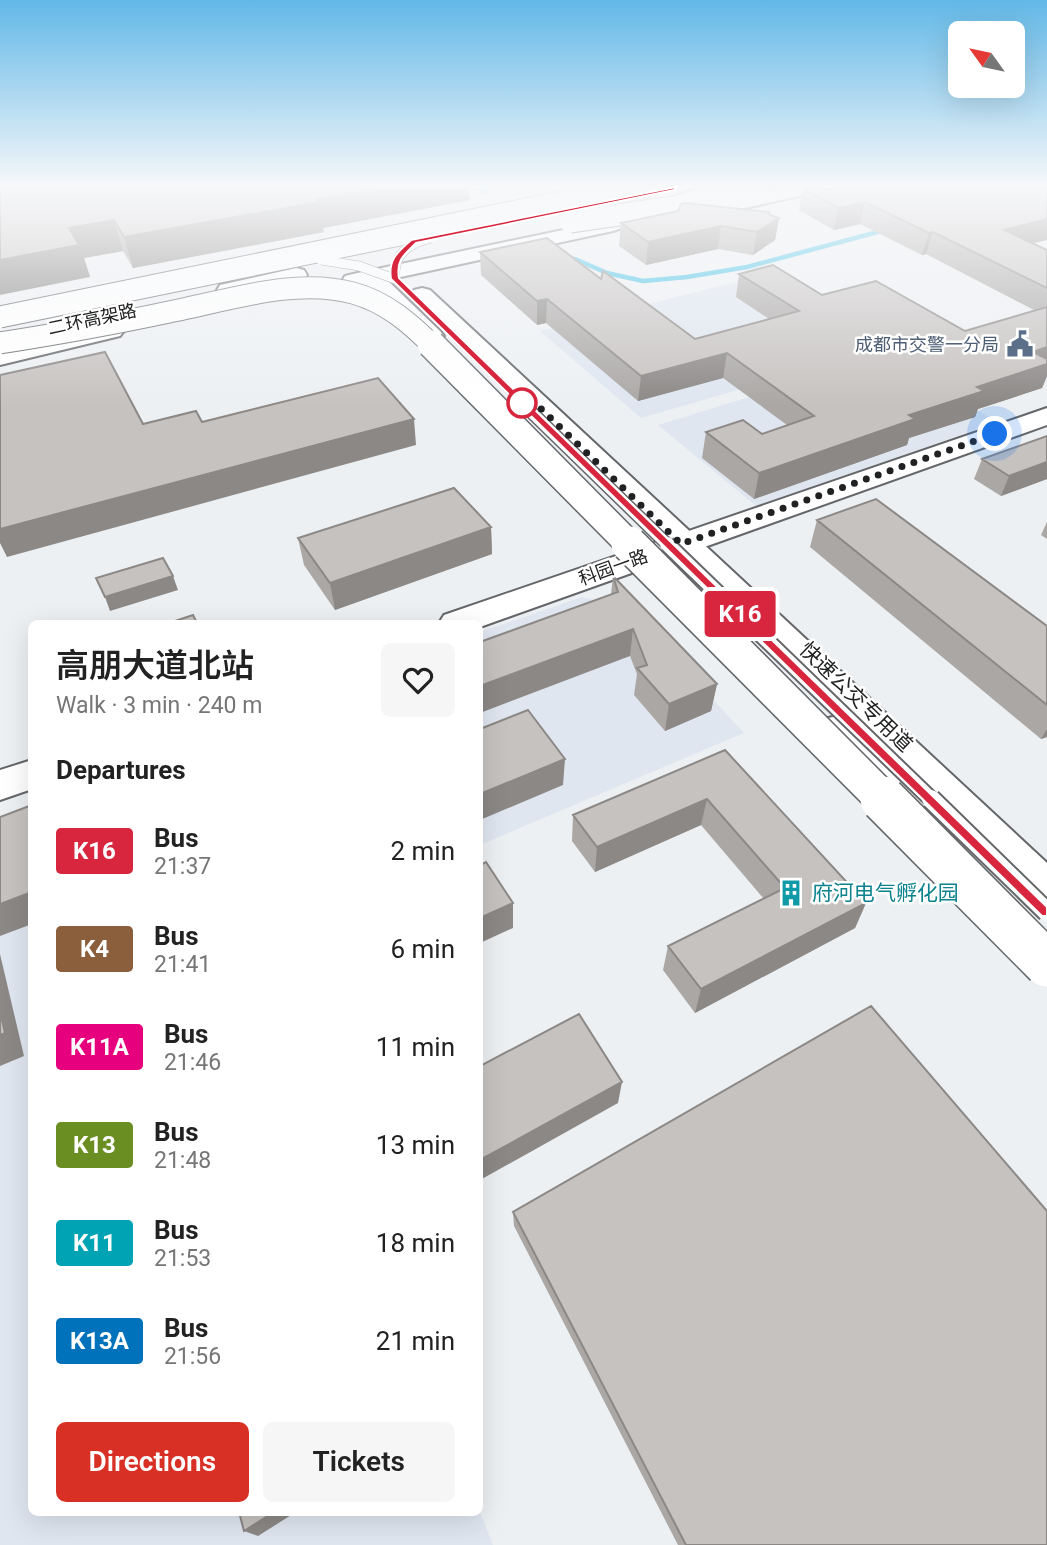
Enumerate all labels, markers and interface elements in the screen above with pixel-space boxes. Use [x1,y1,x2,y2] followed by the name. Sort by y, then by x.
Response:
[948,21,1026,98] north arrow
[948,21,1025,98] map controls
[46,299,138,339] street label: 二环高架路
[1005,329,1035,359] public building icon: 成都市交警一分局
[855,334,999,355] place label: 成都市交警一分局
[507,388,537,418] unlabelled marker
[977,416,1012,451] your location
[576,545,650,589] street label: 科园一路
[700,591,780,637] line badge: K16
[719,600,761,628] text: K16
[795,637,917,757] street label: 快速公交专用道
[381,643,455,717] button: heart
[56,646,254,685] text: 高朋大道北站
[56,692,262,719] text: Walk · 3 min · 240 m
[56,755,186,785] text: Departures
[154,823,199,853] text: Bus
[390,836,455,866] text: 2 min
[73,837,116,865] text: K16
[154,853,211,880] text: 21:37
[776,878,806,908] building icon: 府河电气孵化园
[812,881,959,905] place label: 府河电气孵化园
[154,921,199,951] text: Bus
[390,934,455,964] text: 6 min
[80,935,109,963] text: K4
[154,951,211,978] text: 21:41
[164,1019,208,1049] text: Bus
[376,1032,455,1062] text: 11 min
[70,1033,129,1061] text: K11A
[164,1049,221,1076] text: 21:46
[154,1117,199,1147] text: Bus
[376,1130,455,1160] text: 13 min
[73,1131,116,1159] text: K13
[154,1147,211,1174] text: 21:48
[154,1215,199,1245] text: Bus
[376,1228,455,1258] text: 18 min
[73,1229,116,1257] text: K11
[154,1245,211,1272] text: 21:53
[164,1313,208,1343] text: Bus
[376,1326,455,1356] text: 21 min
[70,1327,129,1355] text: K13A
[164,1343,221,1370] text: 21:56
[56,1422,249,1502] button: Directions
[263,1422,455,1502] button: Tickets

